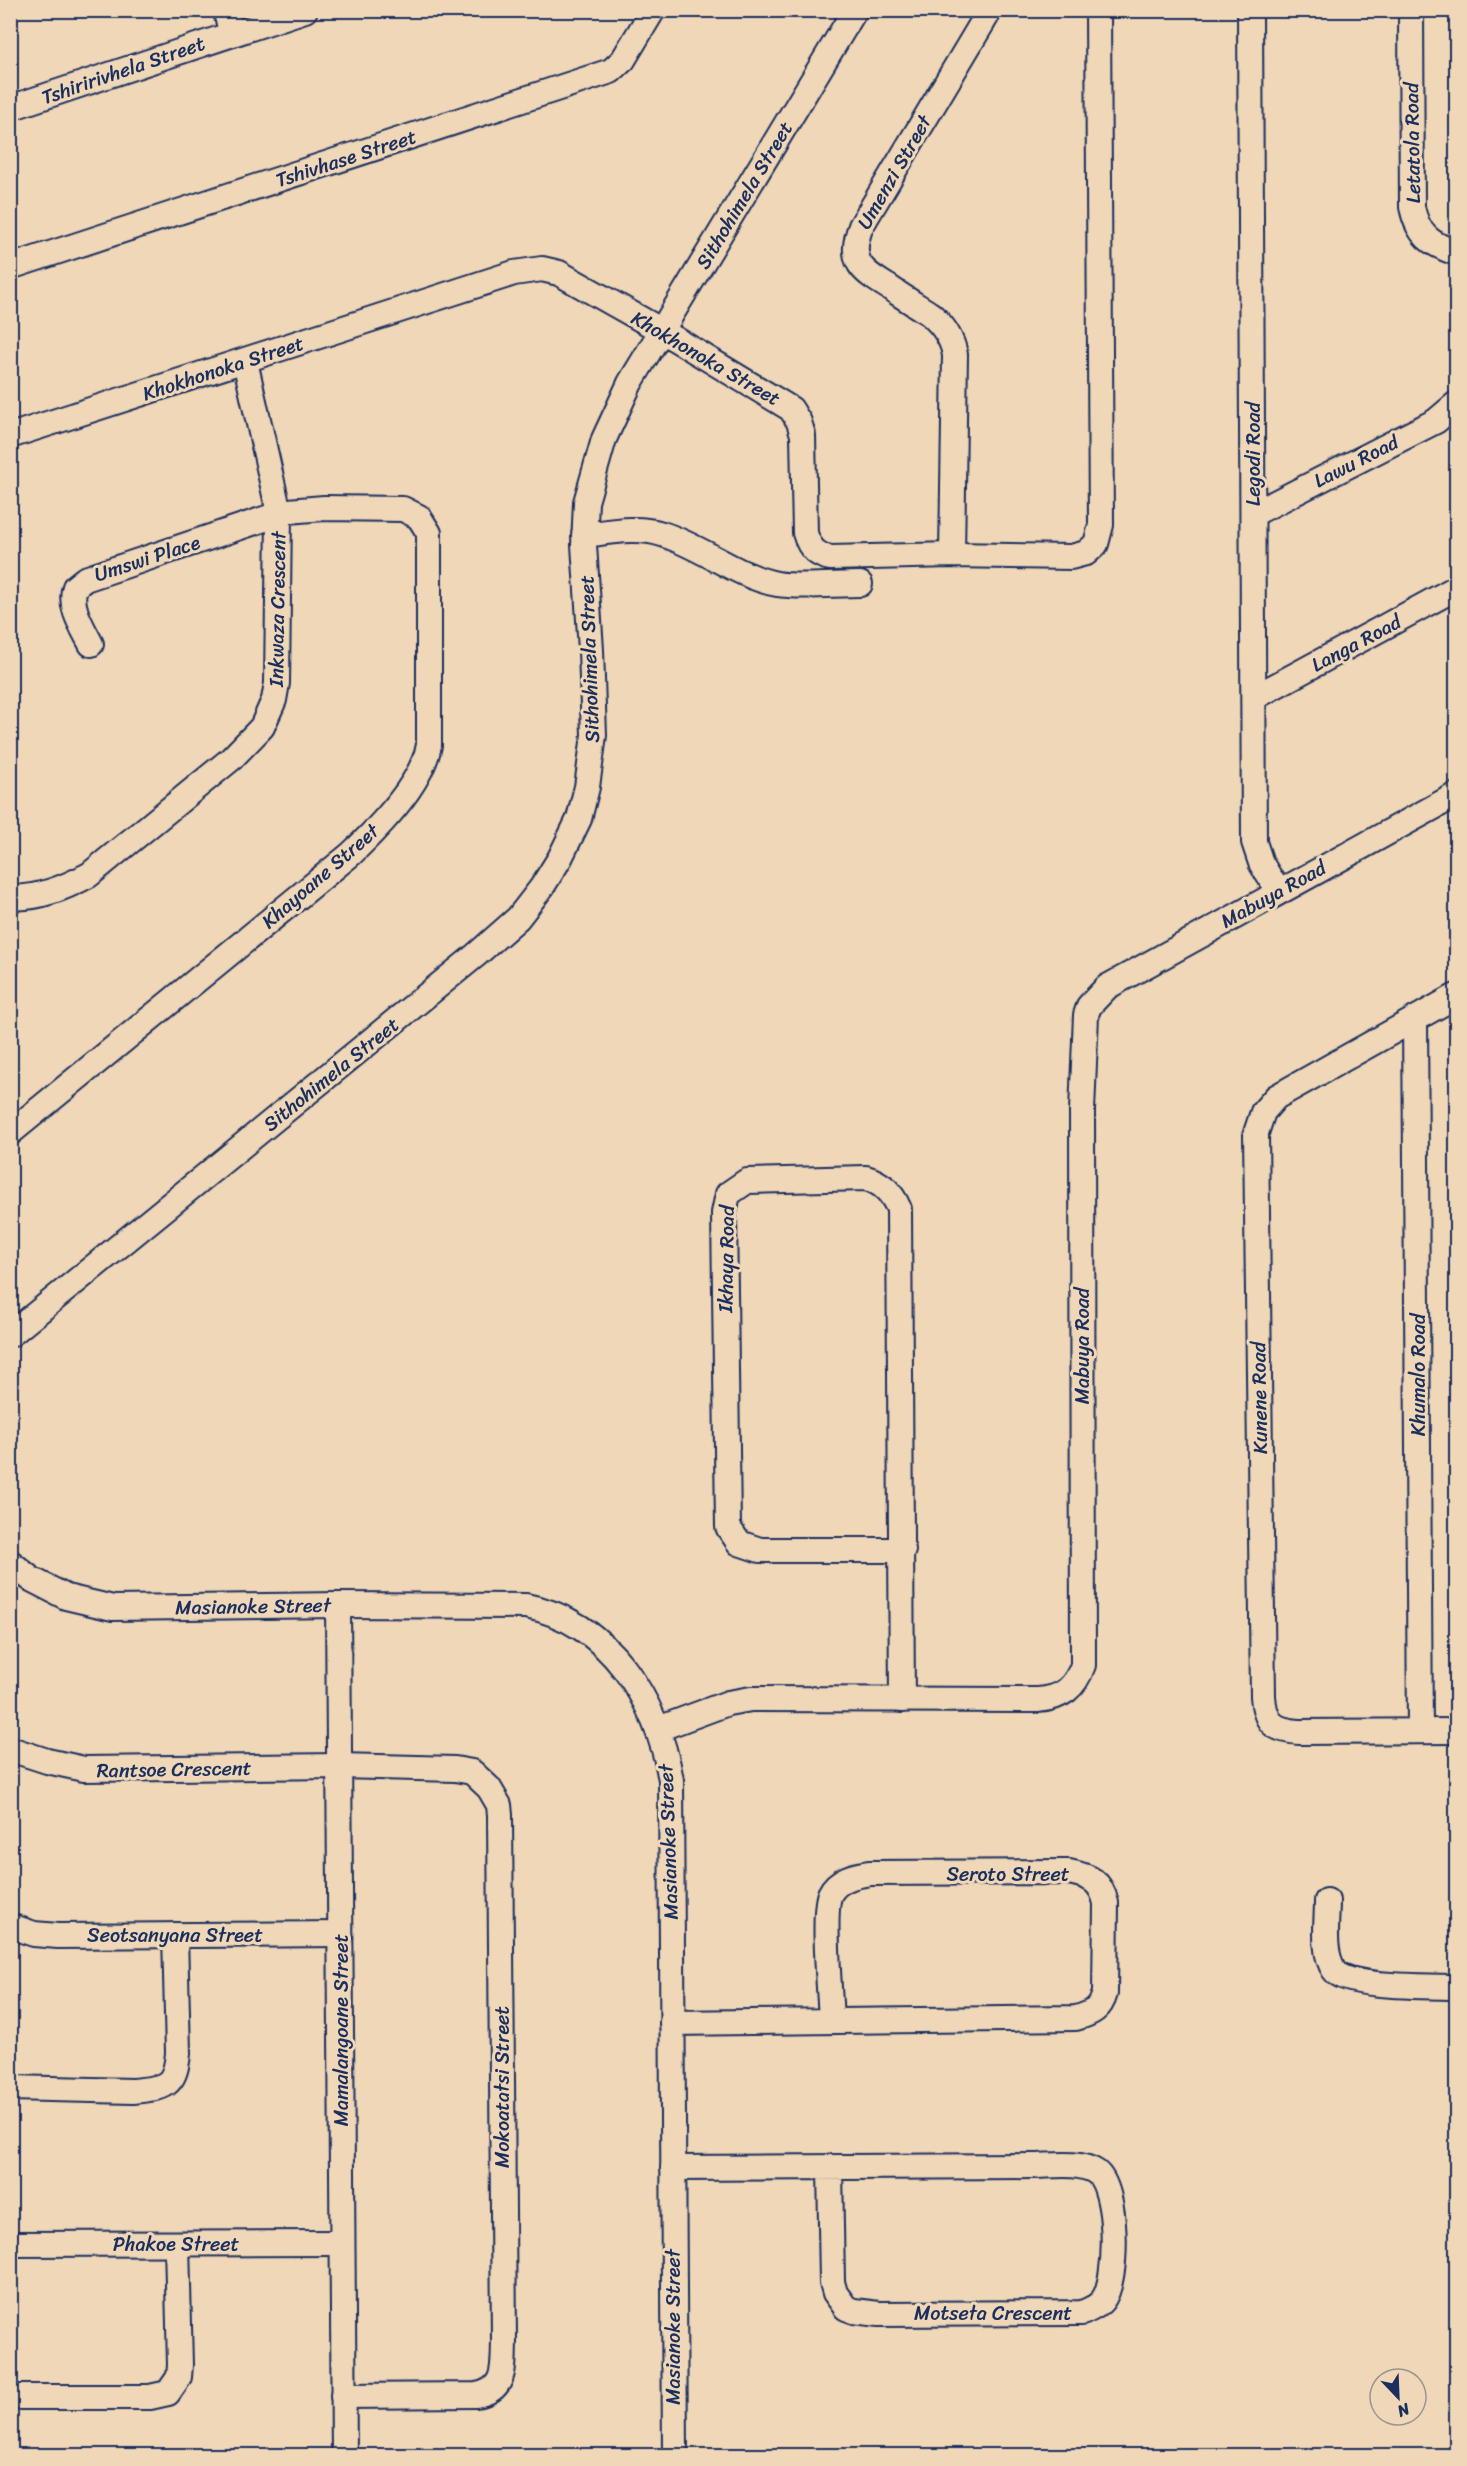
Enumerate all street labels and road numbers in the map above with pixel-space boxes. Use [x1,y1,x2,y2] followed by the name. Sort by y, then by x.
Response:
[37,26,210,115] street label: Tshiririvhela Street
[1394,81,1431,204] street label: Letatola Road
[847,108,942,236] street label: Umenzi Street
[686,114,803,276] street label: Sithohimela Street
[271,119,421,198] street label: Tshivhase Street
[624,301,787,416] street label: Khokhonoka Street
[138,326,309,411] street label: Khokhonoka Street
[1236,401,1271,506] street label: Legodi Road
[1307,424,1406,498] street label: Lawu Road
[90,525,205,592] street label: Umswi Place
[259,530,296,688] street label: Inkwaza Crescent
[569,574,610,743] street label: Sithohimela Street
[1305,604,1409,682] street label: Langa Road
[253,814,388,938] street label: Khayoane Street
[1214,850,1334,938] street label: Mabuya Road
[255,1008,408,1141] street label: Sithohimela Street
[708,1204,745,1314] street label: Ikhaya Road
[1065,1286,1100,1404] street label: Mabuya Road
[1401,1312,1436,1436] street label: Khumalo Road
[1241,1340,1278,1455] street label: Kunene Road
[175,1588,332,1625] street label: Masianoke Street
[96,1751,252,1788] street label: Rantsoe Crescent
[648,1763,689,1920] street label: Masianoke Street
[946,1857,1070,1892] street label: Seroto Street
[87,1918,263,1953] street label: Seotsanyana Street
[324,1934,359,2126] street label: Mamalangoane Street
[485,2006,520,2168] street label: Mokoatatsi Street
[113,2227,239,2262] street label: Phakoe Street
[656,2248,691,2405] street label: Masianoke Street
[914,2296,1072,2331] street label: Motseta Crescent

